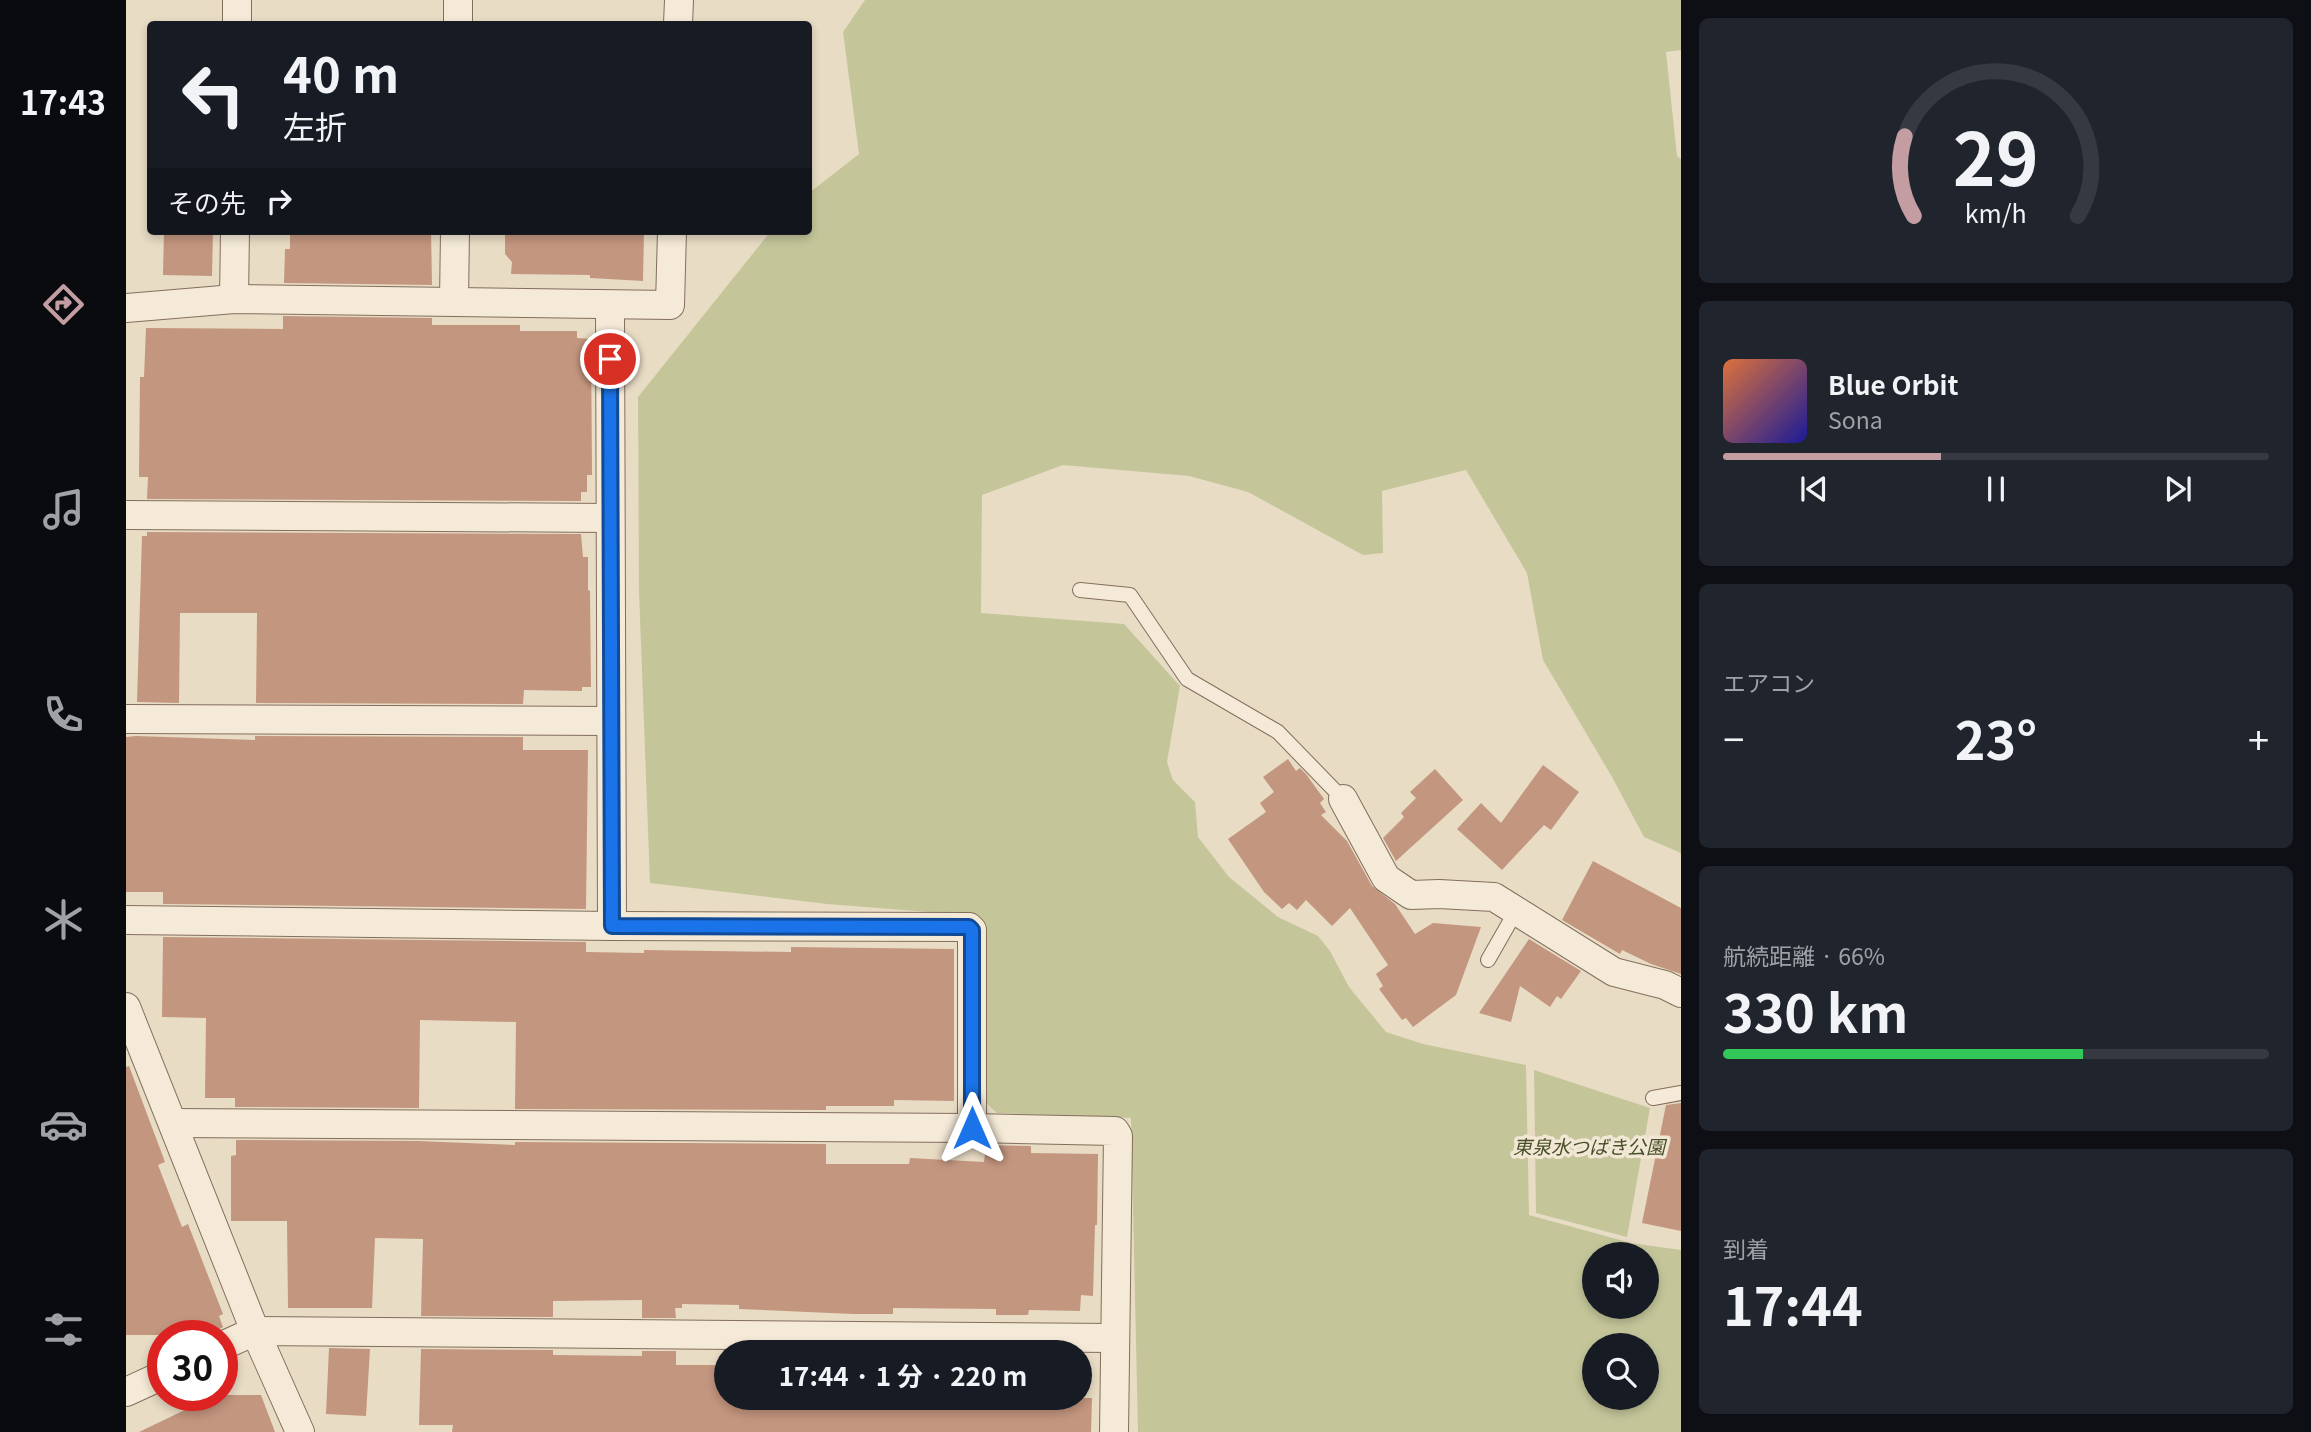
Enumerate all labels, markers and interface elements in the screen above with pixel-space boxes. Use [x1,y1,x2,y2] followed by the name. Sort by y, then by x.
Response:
[283,36,399,107] text: 40 m
[168,49,259,140] icon: left
[20,78,106,124] text: 17:43
[283,102,347,148] text: 左折
[1953,103,2039,208] text: 29
[260,182,298,220] icon: right
[168,183,246,220] text: その先
[1965,194,2027,230] text: km/h
[39,280,88,329] icon: directions
[580,329,640,389] pin
[591,340,629,378] icon: arrive
[1828,365,1958,402] text: Blue Orbit
[1828,402,1883,436] text: Sona
[1795,470,1833,508] icon: previous
[1977,470,2015,508] icon: pause
[2159,470,2197,508] icon: next
[39,485,88,534] icon: music
[1723,665,1815,699] text: エアコン
[39,690,88,739] icon: phone
[1955,700,2037,775] text: 23°
[1723,710,1744,765] text: −
[2248,710,2269,765] text: +
[39,895,88,944] icon: climate
[1723,938,1885,972] text: 航続距離 · 66%
[1723,973,1908,1048] text: 330 km
[935,1091,1009,1165] position arrow
[39,1100,88,1149] icon: car
[1513,1132,1668,1159] park label: 東泉水つばき公園
[1723,1231,1769,1265] text: 到着
[1582,1242,1659,1410] map controls
[1582,1242,1659,1319] button: sound
[1723,1266,1863,1341] text: 17:44
[39,1305,88,1354] icon: filters
[147,1320,238,1411] speed limit sign: 30
[1582,1333,1659,1410] button: search
[779,1356,1027,1393] text: 17:44 · 1 分 · 220 m

